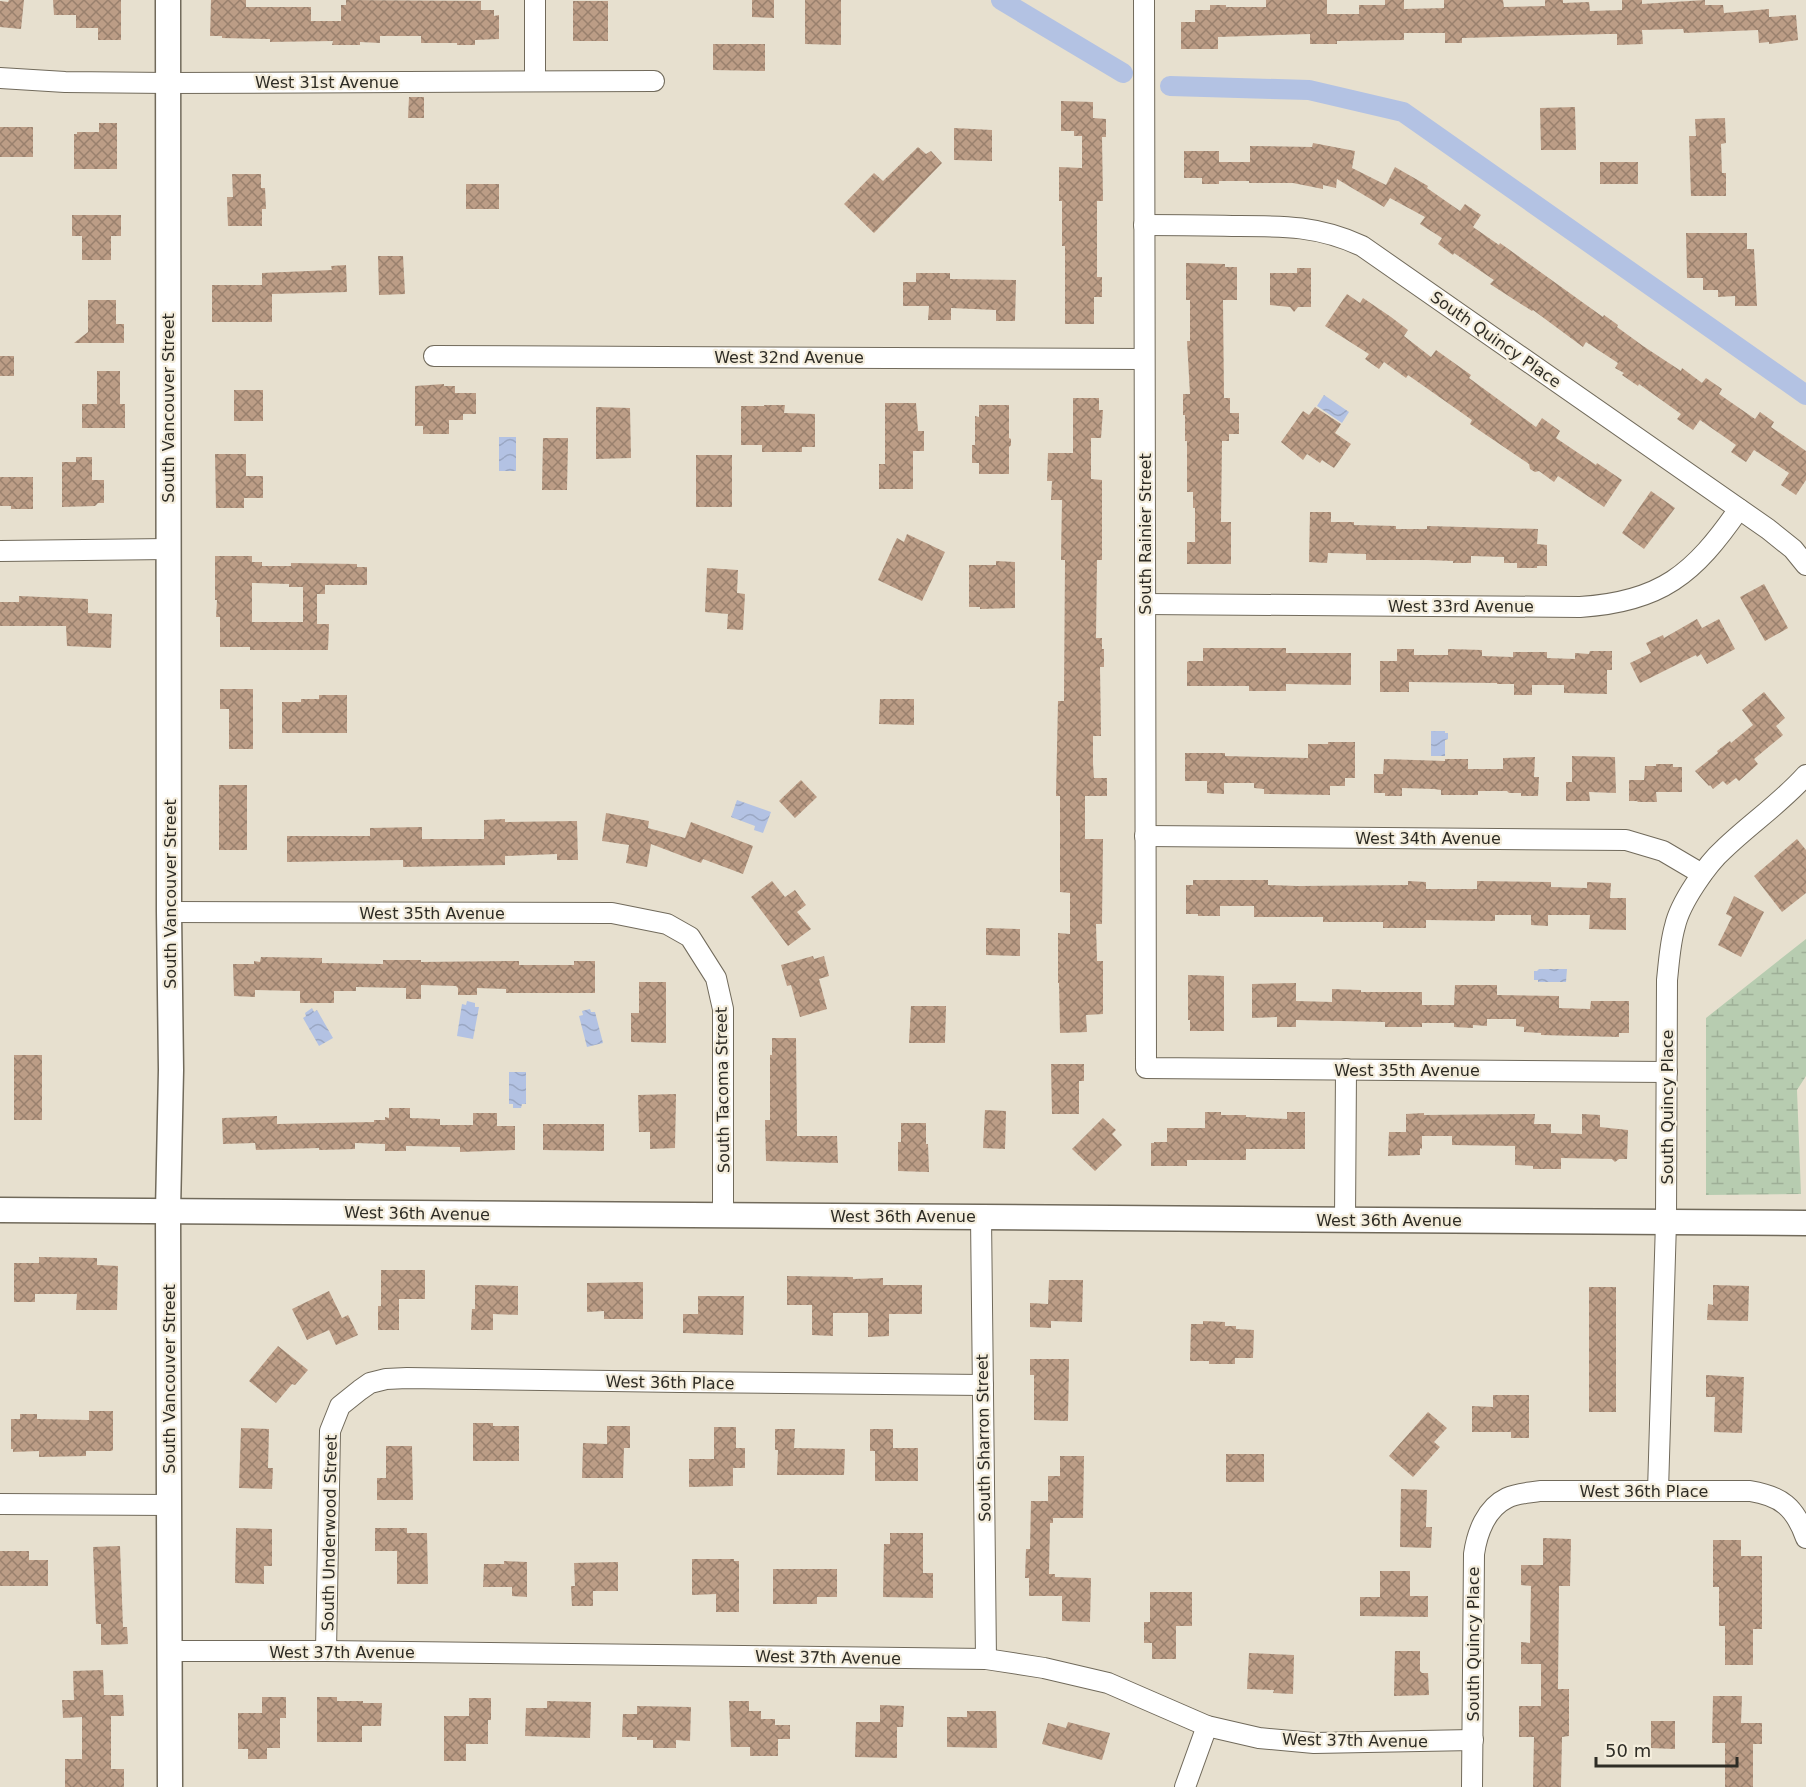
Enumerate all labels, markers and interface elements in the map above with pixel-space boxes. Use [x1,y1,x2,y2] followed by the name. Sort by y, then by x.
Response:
[255,73,399,92] street label: West 31st Avenue
[1427,287,1565,392] street label: South Quincy Place
[159,313,178,503] street label: South Vancouver Street
[714,348,864,367] street label: West 32nd Avenue
[1136,453,1155,615] street label: South Rainier Street
[1388,597,1534,616] street label: West 33rd Avenue
[161,799,180,989] street label: South Vancouver Street
[1355,829,1501,848] street label: West 34th Avenue
[359,904,505,923] street label: West 35th Avenue
[712,1007,733,1173] street label: South Tacoma Street
[1658,1030,1677,1184] street label: South Quincy Place
[1334,1061,1480,1080] street label: West 35th Avenue
[344,1203,490,1224] street label: West 36th Avenue
[830,1207,976,1226] street label: West 36th Avenue
[1316,1211,1462,1230] street label: West 36th Avenue
[160,1284,179,1474] street label: South Vancouver Street
[973,1354,994,1522] street label: South Sharron Street
[605,1372,735,1393] street label: West 36th Place
[318,1435,341,1631] street label: South Underwood Street
[1580,1482,1708,1501] street label: West 36th Place
[1464,1567,1483,1721] street label: South Quincy Place
[269,1643,415,1662] street label: West 37th Avenue
[755,1647,901,1668] street label: West 37th Avenue
[1282,1730,1428,1751] street label: West 37th Avenue
[1596,1730,1737,1768] scale bar
[1605,1740,1651,1761] text: 50 m

